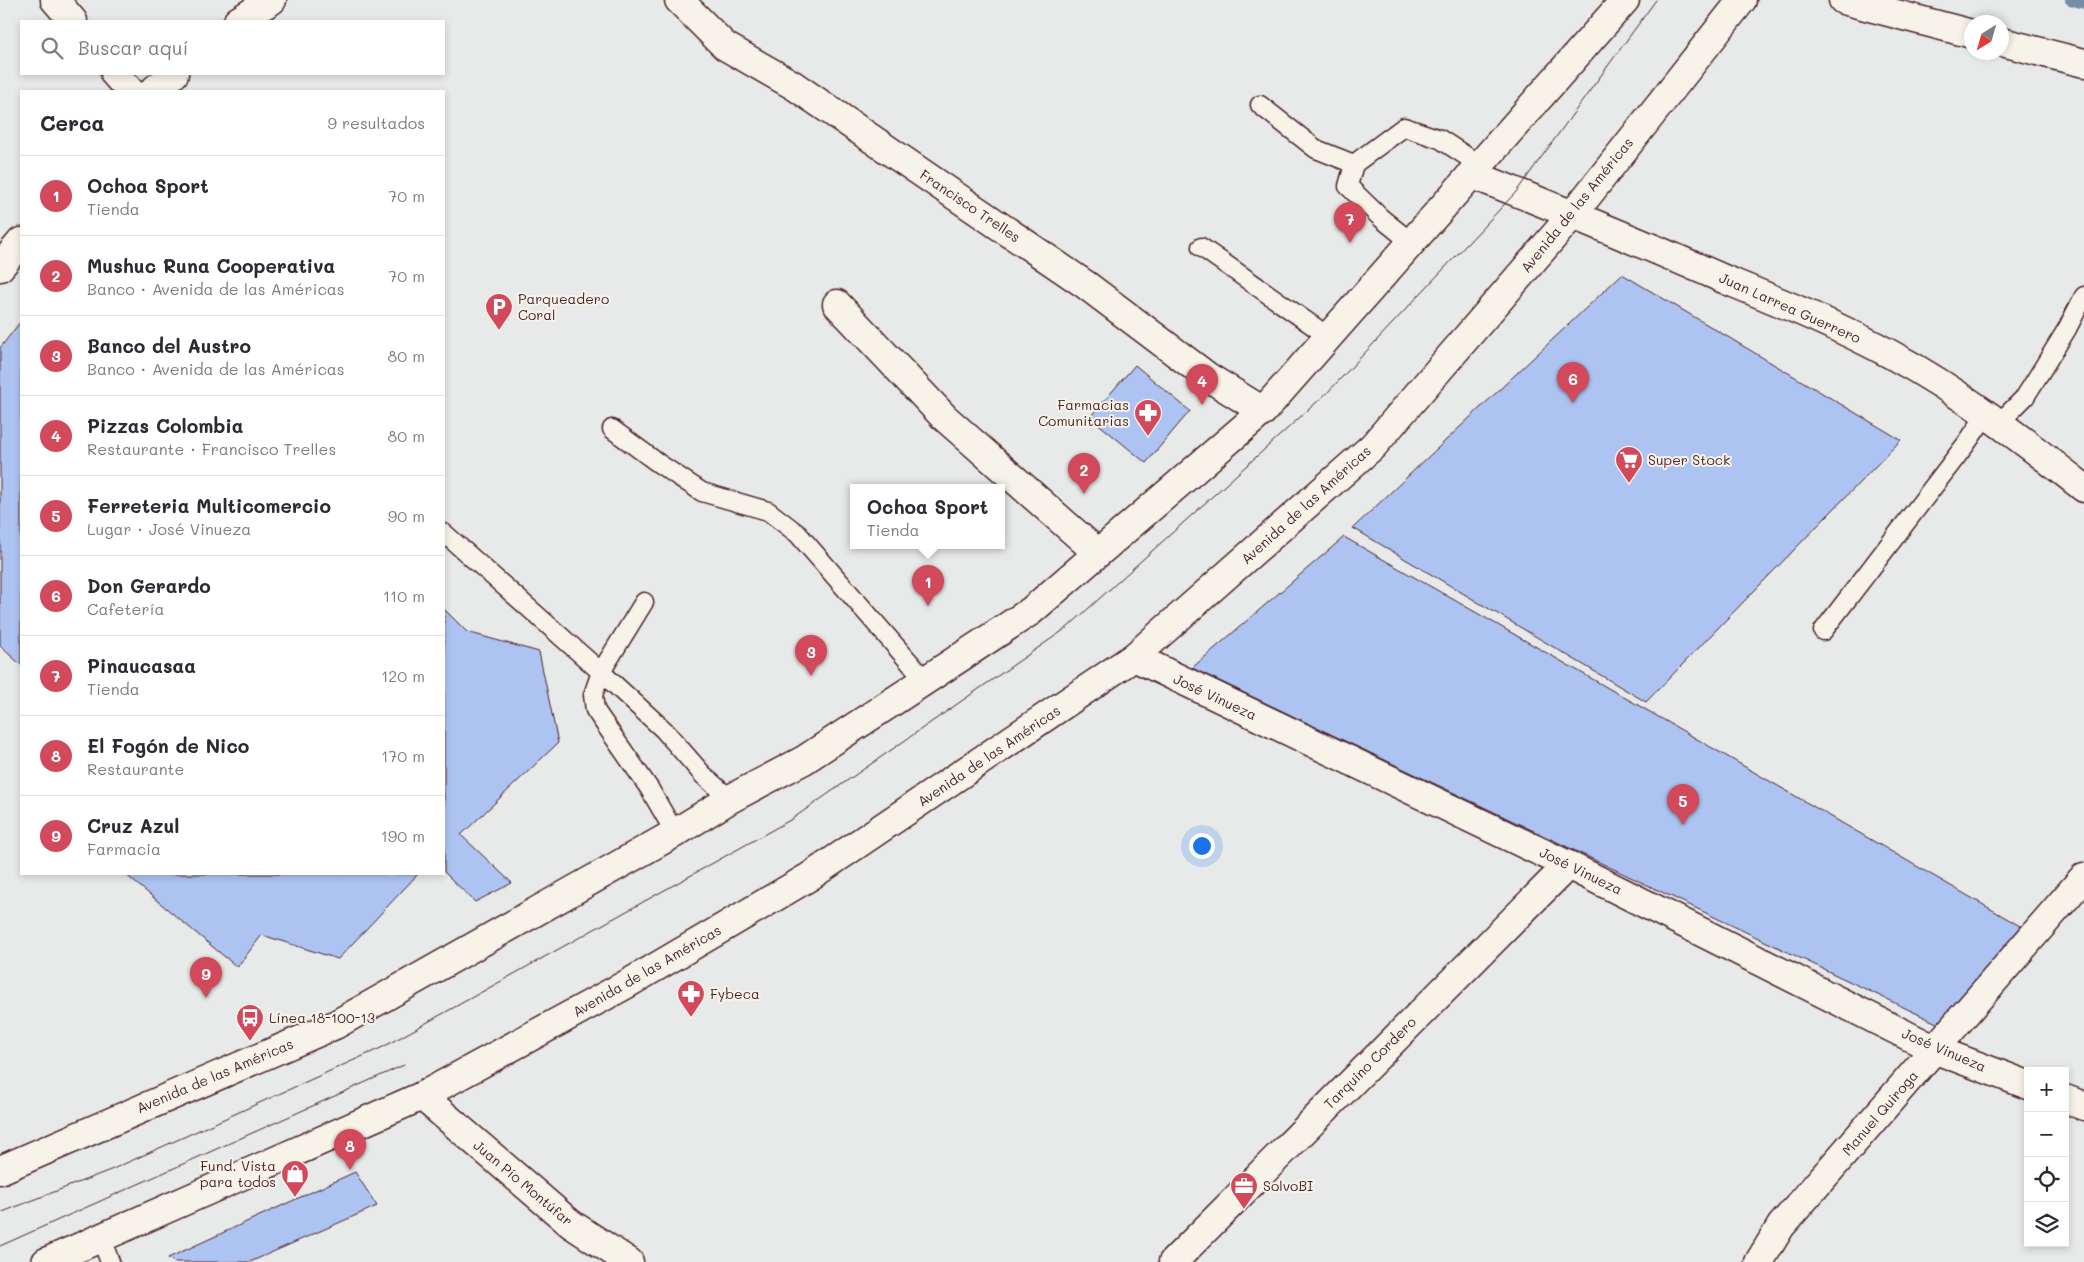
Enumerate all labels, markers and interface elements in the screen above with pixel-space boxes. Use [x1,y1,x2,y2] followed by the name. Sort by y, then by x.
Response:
[1964,15,2009,60] north arrow
[20,20,445,75] search box
[38,34,66,62] icon: search
[78,35,188,60] text: Buscar aquí
[40,109,105,136] text: Cerca
[328,112,425,133] text: 9 resultados
[1516,133,1637,276] street label: Avenida de las Américas
[916,165,1024,246] street label: Francisco Trelles
[87,173,209,198] text: Ochoa Sport
[52,185,60,206] text: 1
[388,185,425,206] text: 70 m
[87,198,140,219] text: Tienda
[1334,202,1366,243] pin: 7
[87,253,335,278] text: Mushuc Runa Cooperativa
[52,265,60,286] text: 2
[388,265,425,286] text: 70 m
[1716,268,1864,347] street label: Juan Larrea Guerrero
[87,278,345,299] text: Banco · Avenida de las Américas
[518,289,609,324] place label: Parqueadero Coral
[484,292,514,331] parking icon: Parqueadero Coral
[87,333,251,358] text: Banco del Austro
[51,345,61,366] text: 3
[388,345,425,366] text: 80 m
[87,358,345,379] text: Banco · Avenida de las Américas
[1557,362,1589,403] pin: 6
[1186,364,1218,405] pin: 4
[1038,395,1129,430] place label: Farmacias Comunitarias
[1133,398,1163,437] pharmacy icon: Farmacias Comunitarias
[87,413,244,438] text: Pizzas Colombia
[51,425,61,446] text: 4
[388,425,425,446] text: 80 m
[87,438,336,459] text: Restaurante · Francisco Trelles
[1237,441,1375,568] street label: Avenida de las Américas
[1614,445,1644,484] supermarket icon: Super Stock
[1648,450,1730,469] place label: Super Stock
[1068,453,1100,494] pin: 2
[850,484,1005,549] popup
[87,493,331,518] text: Ferreteria Multicomercio
[867,494,988,519] text: Ochoa Sport
[51,505,61,526] text: 5
[388,505,425,526] text: 90 m
[87,518,251,539] text: Lugar · José Vinueza
[867,519,919,540] text: Tienda
[912,565,944,606] pin: 1
[87,573,211,598] text: Don Gerardo
[51,585,61,606] text: 6
[383,585,425,606] text: 110 m
[87,598,165,619] text: Cafetería
[795,635,827,676] pin: 3
[87,653,196,678] text: Pinaucasaa
[52,665,60,686] text: 7
[381,665,425,686] text: 120 m
[1170,669,1260,724] street label: José Vinueza
[87,678,140,699] text: Tienda
[914,701,1064,811] street label: Avenida de las Américas
[87,733,249,758] text: El Fogón de Nico
[51,745,61,766] text: 8
[381,745,425,766] text: 170 m
[87,758,185,779] text: Restaurante
[1667,784,1699,825] pin: 5
[87,813,179,838] text: Cruz Azul
[51,825,61,846] text: 9
[381,825,425,846] text: 190 m
[1189,833,1215,859] your location
[87,838,161,859] text: Farmacia
[1537,842,1626,899] street label: José Vinueza
[569,920,725,1021] street label: Avenida de las Américas
[190,957,222,998] pin: 9
[676,979,706,1018] pharmacy icon: Fybeca
[710,984,760,1003] place label: Fybeca
[235,1003,265,1042] bus stop icon: Línea 18-100-13
[269,1008,375,1027] place label: Línea 18-100-13
[1319,1012,1420,1113] street label: Tarquino Cordero
[1899,1023,1989,1076] street label: José Vinueza
[133,1034,296,1117] street label: Avenida de las Américas
[1837,1066,1922,1159] street label: Manuel Quiroga
[2024,1067,2069,1247] map controls
[2024,1067,2069,1112] button: +
[2024,1112,2069,1157] button: −
[334,1129,366,1170] pin: 8
[470,1135,577,1230] street label: Juan Pío Montúfar
[200,1156,276,1191] place label: Fund. Vista para todos
[2024,1157,2069,1202] button: locate
[280,1159,310,1198] shop icon: Fund. Vista para todos
[1229,1171,1259,1210] office icon: SolvoBI
[1263,1176,1313,1195] place label: SolvoBI
[2024,1202,2069,1247] button: layers

